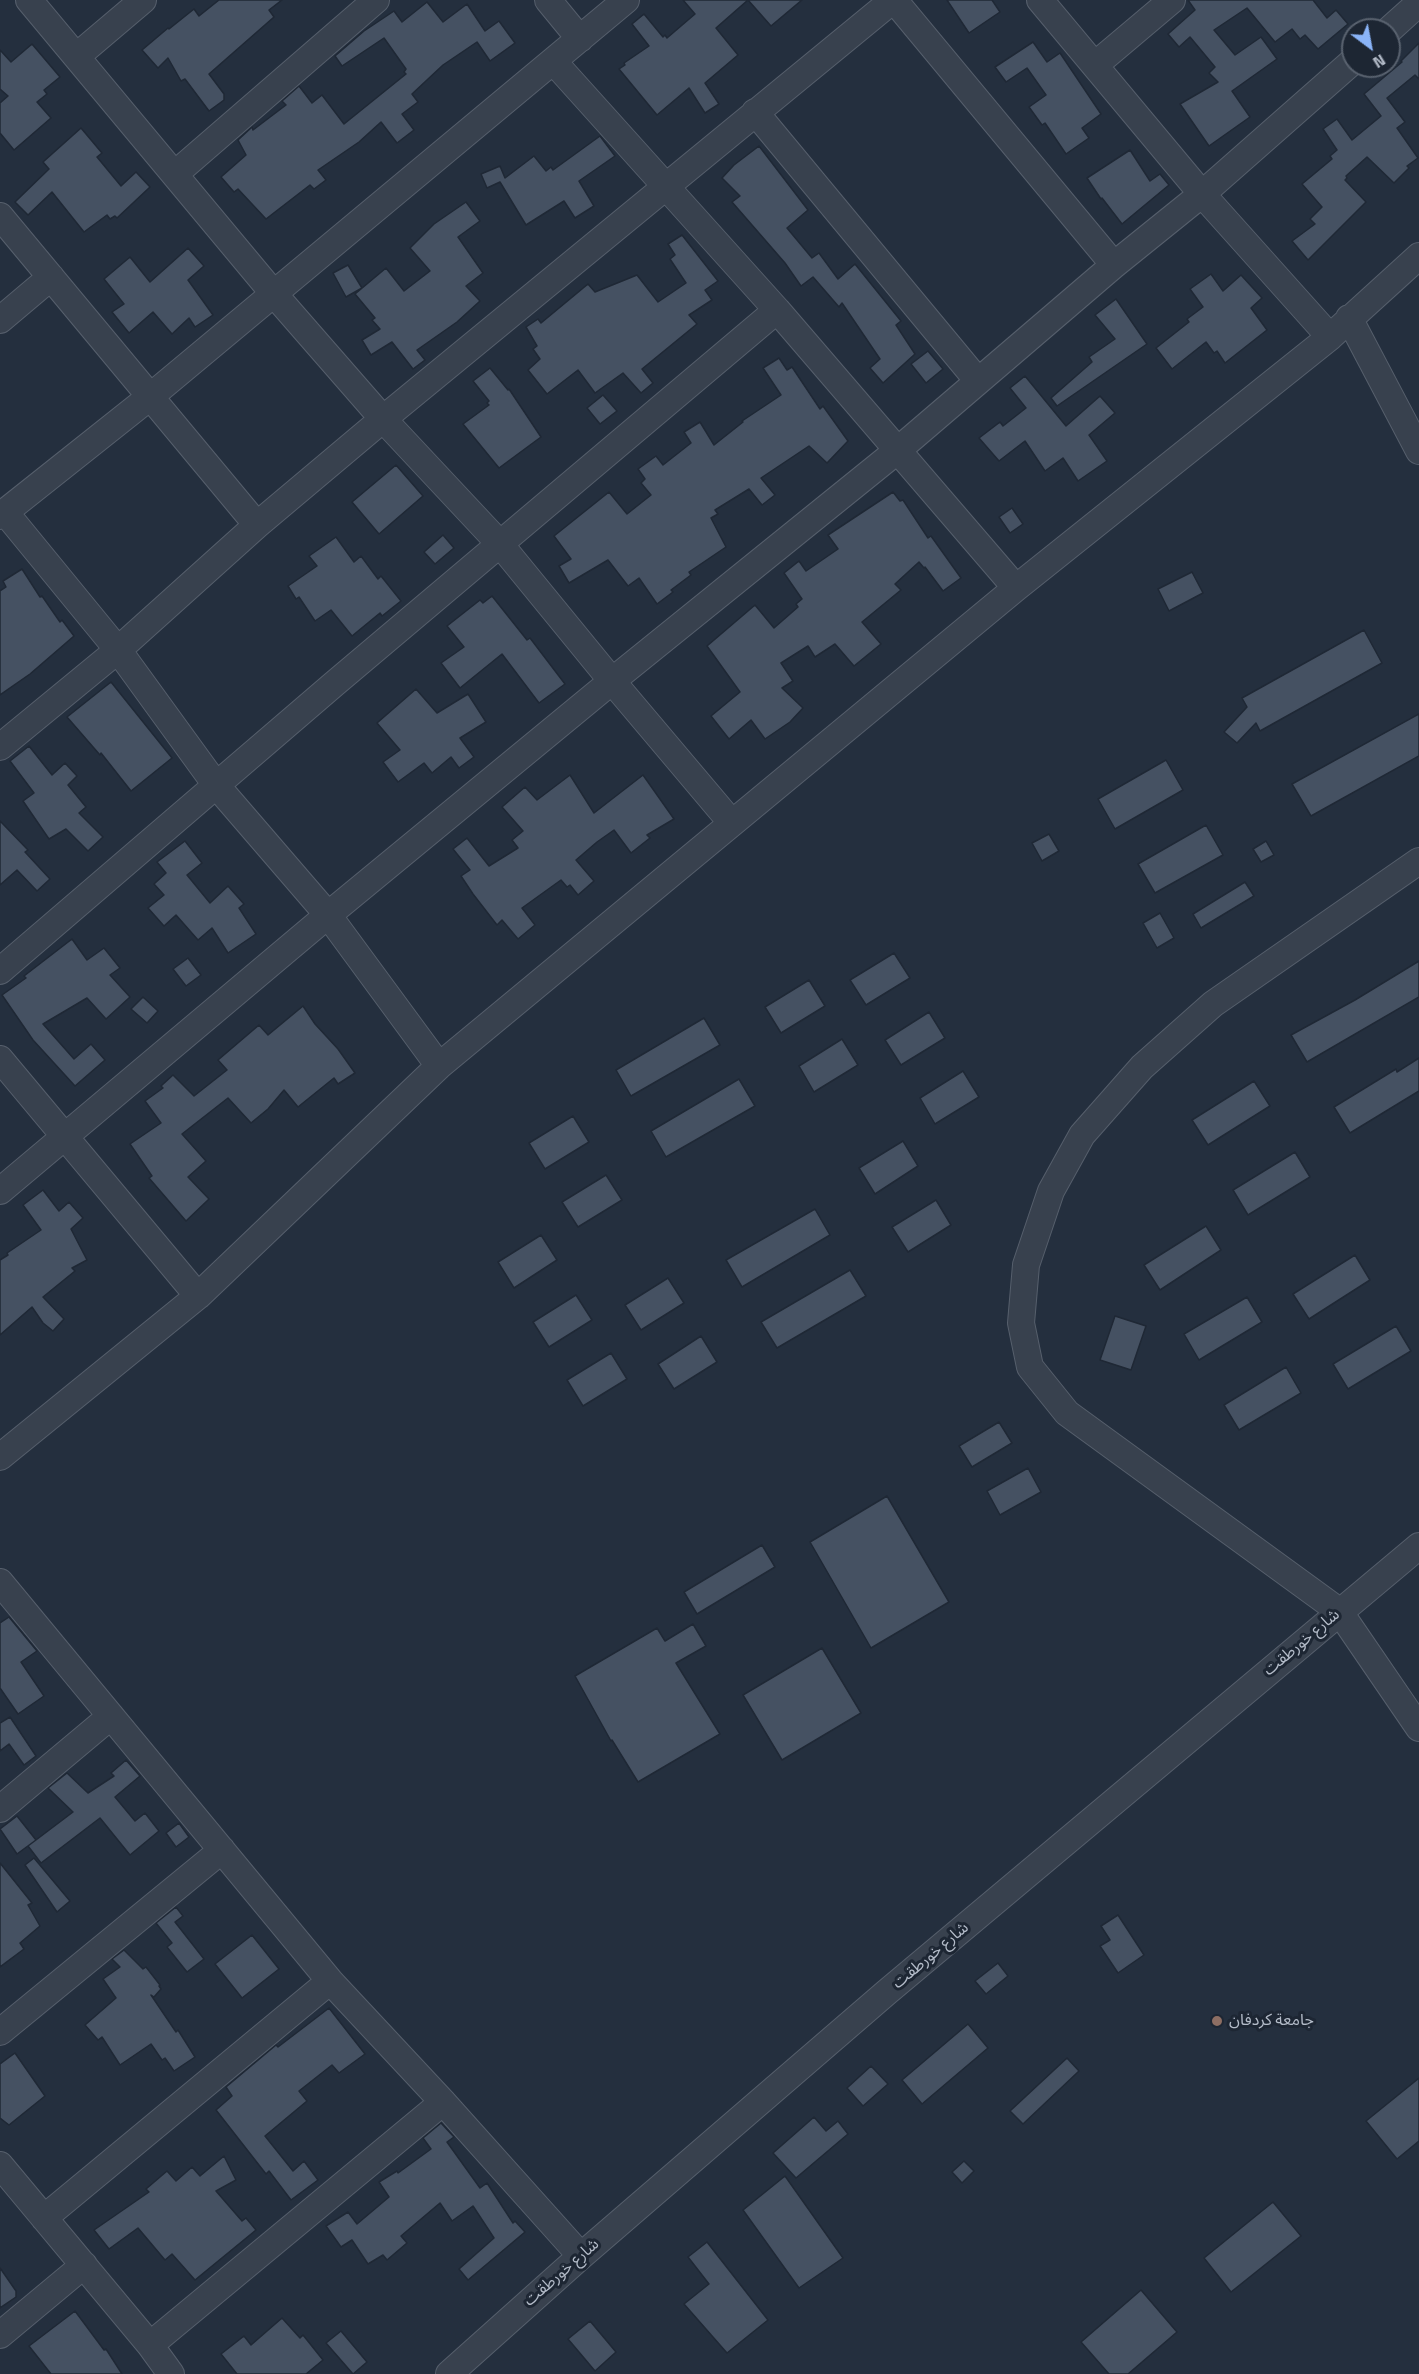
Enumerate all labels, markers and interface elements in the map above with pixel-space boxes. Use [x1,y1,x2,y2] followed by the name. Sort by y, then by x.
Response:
[1341,18,1401,78] north arrow
[1368,48,1391,75] text: N
[1260,1606,1344,1680] street label: شارع خورطقت
[889,1919,973,1993] street label: شارع خورطقت
[1229,2011,1314,2031] place label: جامعة كردفان
[1210,2014,1224,2028] marker: جامعة كردفان
[520,2235,604,2311] street label: شارع خورطقت

